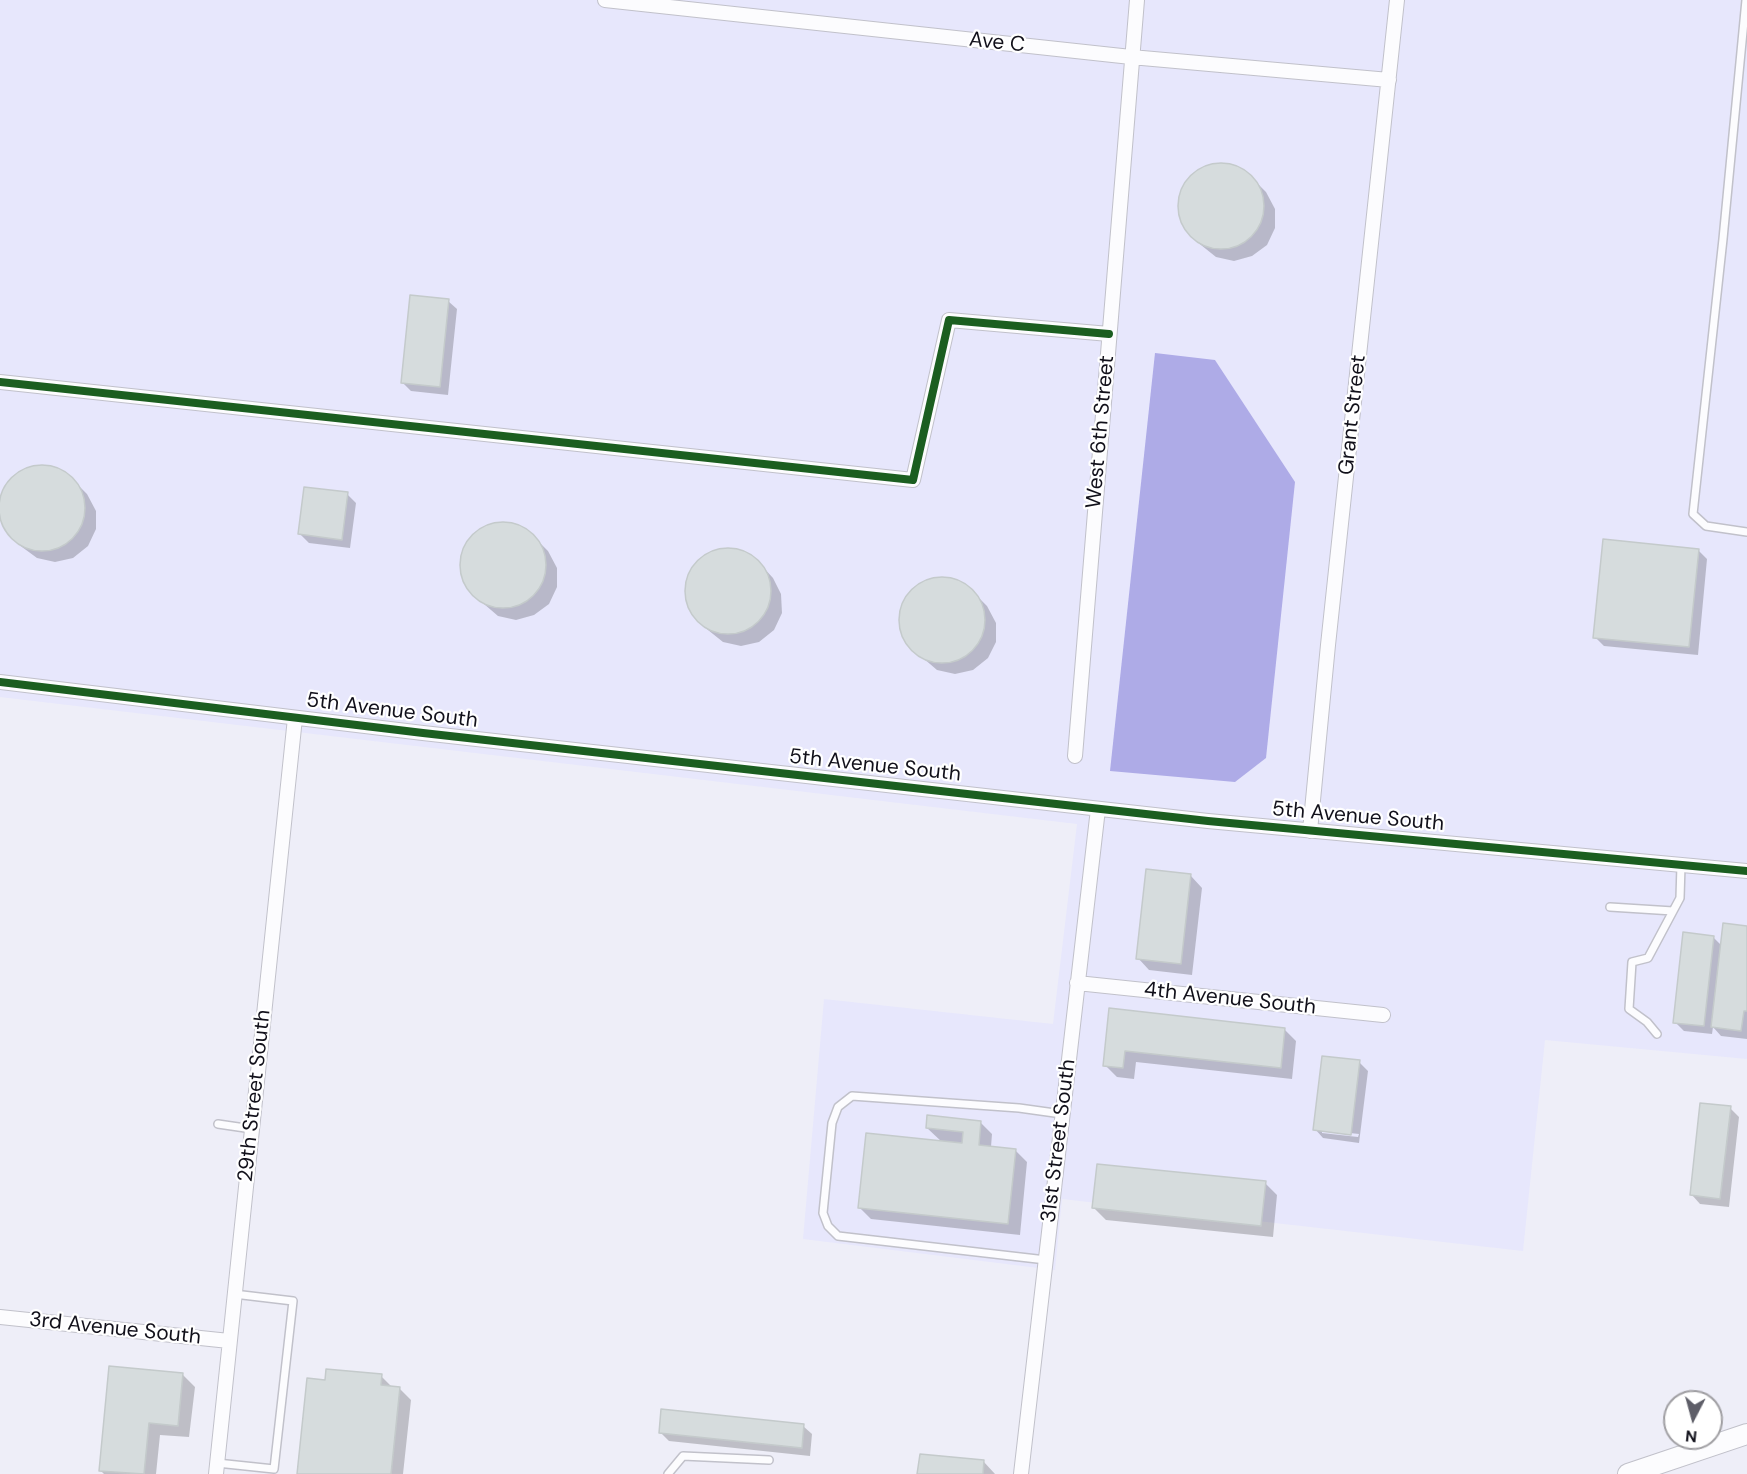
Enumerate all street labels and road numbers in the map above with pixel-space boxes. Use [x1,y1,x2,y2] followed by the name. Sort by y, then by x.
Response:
[968,28,1026,58] street label: Ave C
[1082,354,1120,510] street label: West 6th Street
[1334,354,1372,476] street label: Grant Street
[305,688,479,734] street label: 5th Avenue South
[788,744,962,788] street label: 5th Avenue South
[1271,797,1445,837] street label: 5th Avenue South
[1143,977,1317,1021] street label: 4th Avenue South
[233,1009,277,1183] street label: 29th Street South
[1036,1058,1082,1224] street label: 31st Street South
[28,1307,202,1351] street label: 3rd Avenue South

